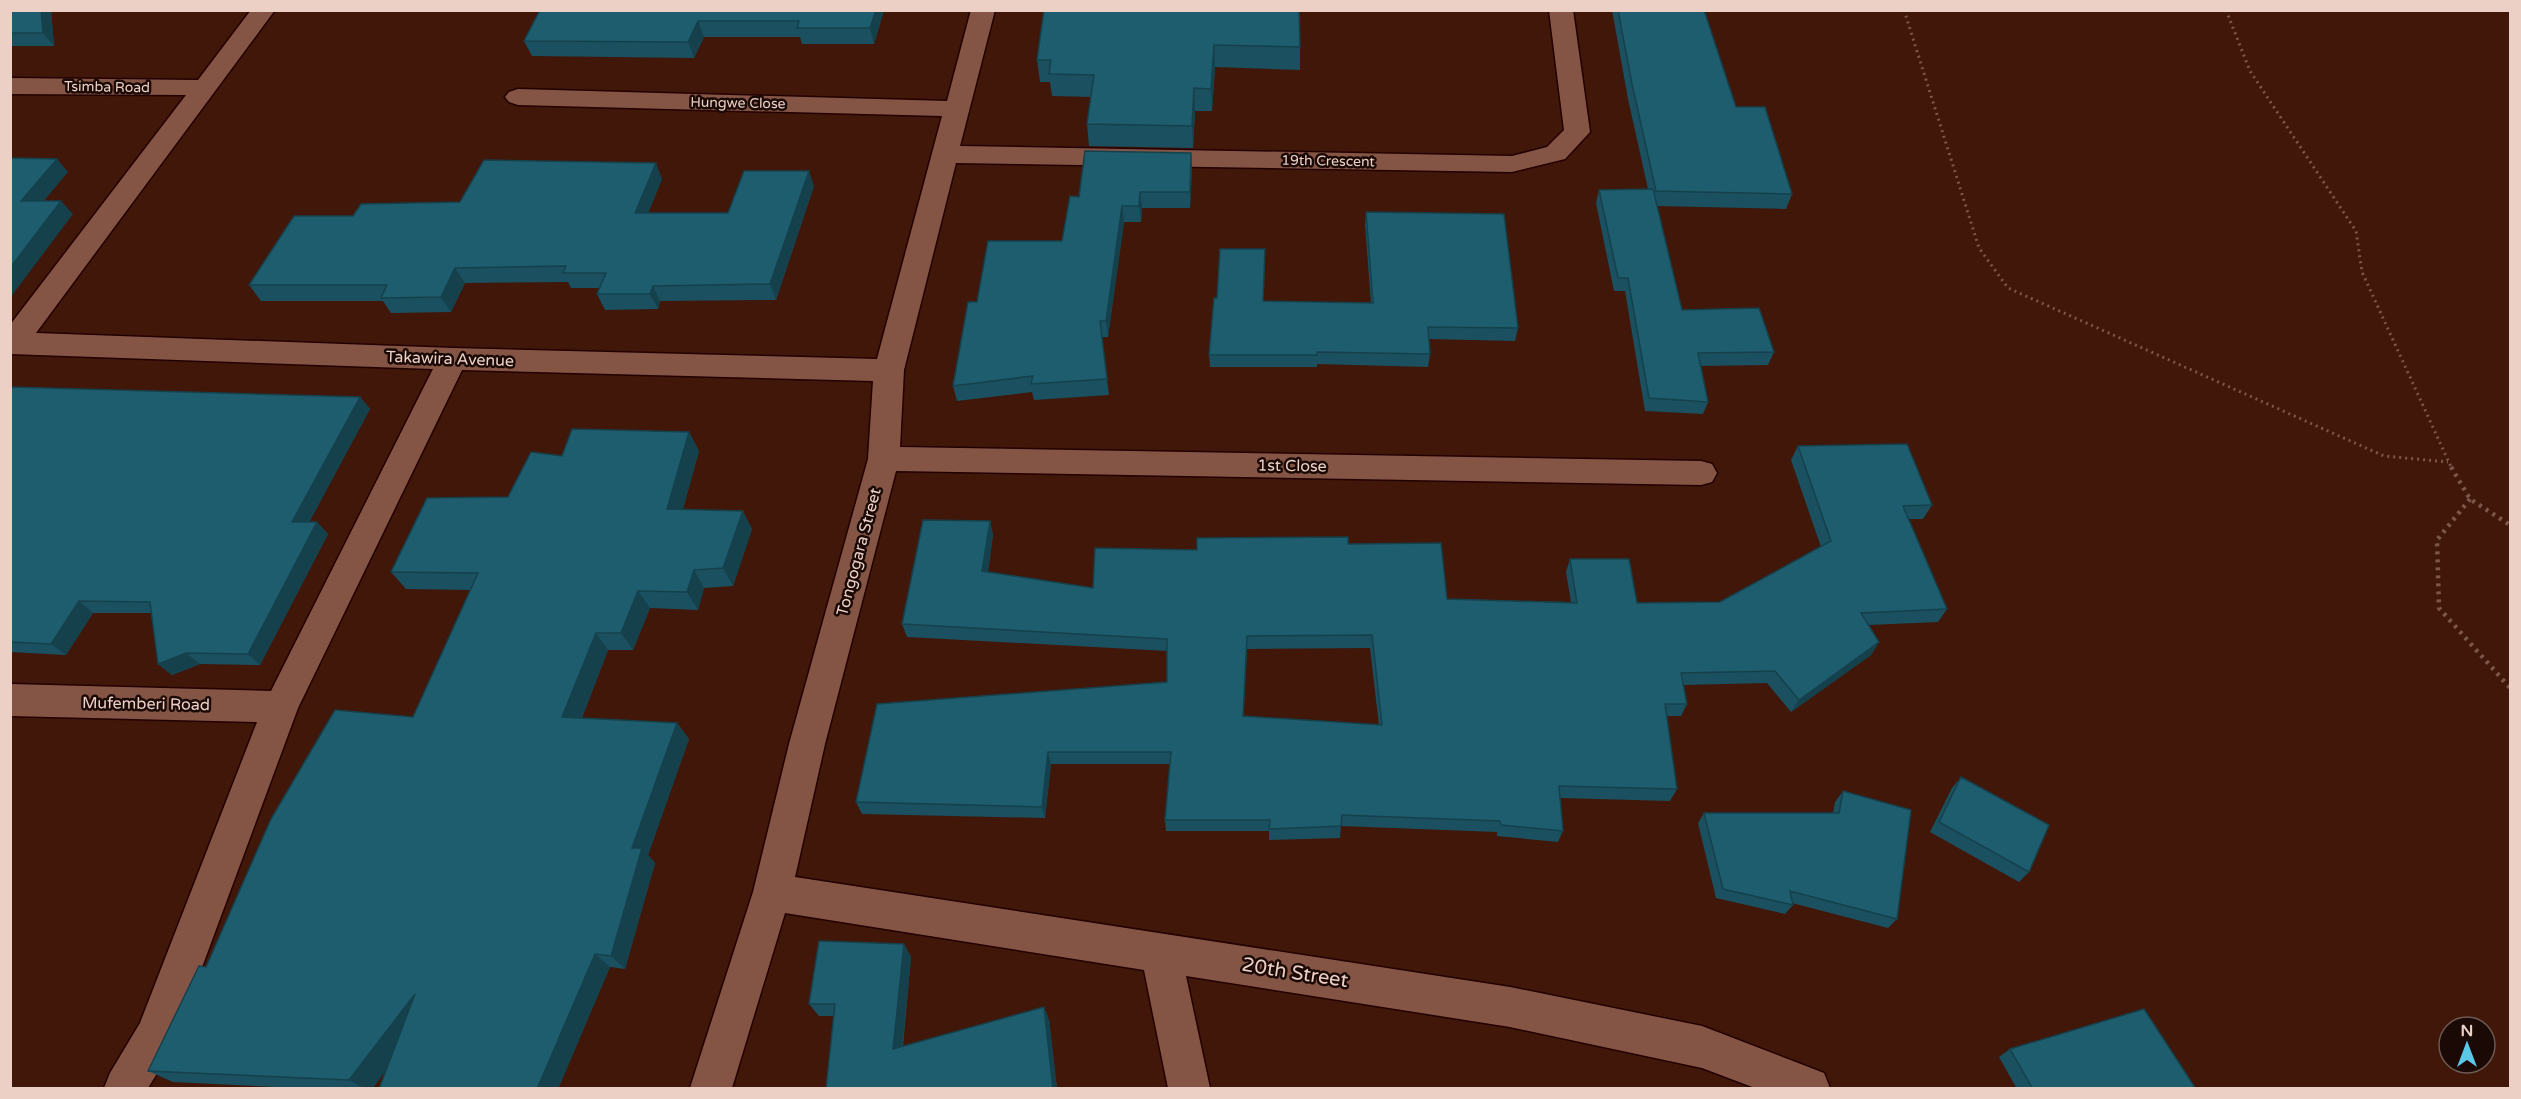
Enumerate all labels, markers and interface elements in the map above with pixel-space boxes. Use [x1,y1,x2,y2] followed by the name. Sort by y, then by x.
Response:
[64,78,150,96] street label: Tsimba Road
[690,94,786,112] street label: Hungwe Close
[1281,152,1376,170] street label: 19th Crescent
[386,347,514,371] street label: Takawira Avenue
[1257,455,1327,477] street label: 1st Close
[832,486,886,618] street label: Tongogara Street
[82,693,210,715] street label: Mufemberi Road
[1240,953,1350,993] street label: 20th Street
[2437,1015,2497,1075] north arrow
[2461,1021,2473,1041] text: N

